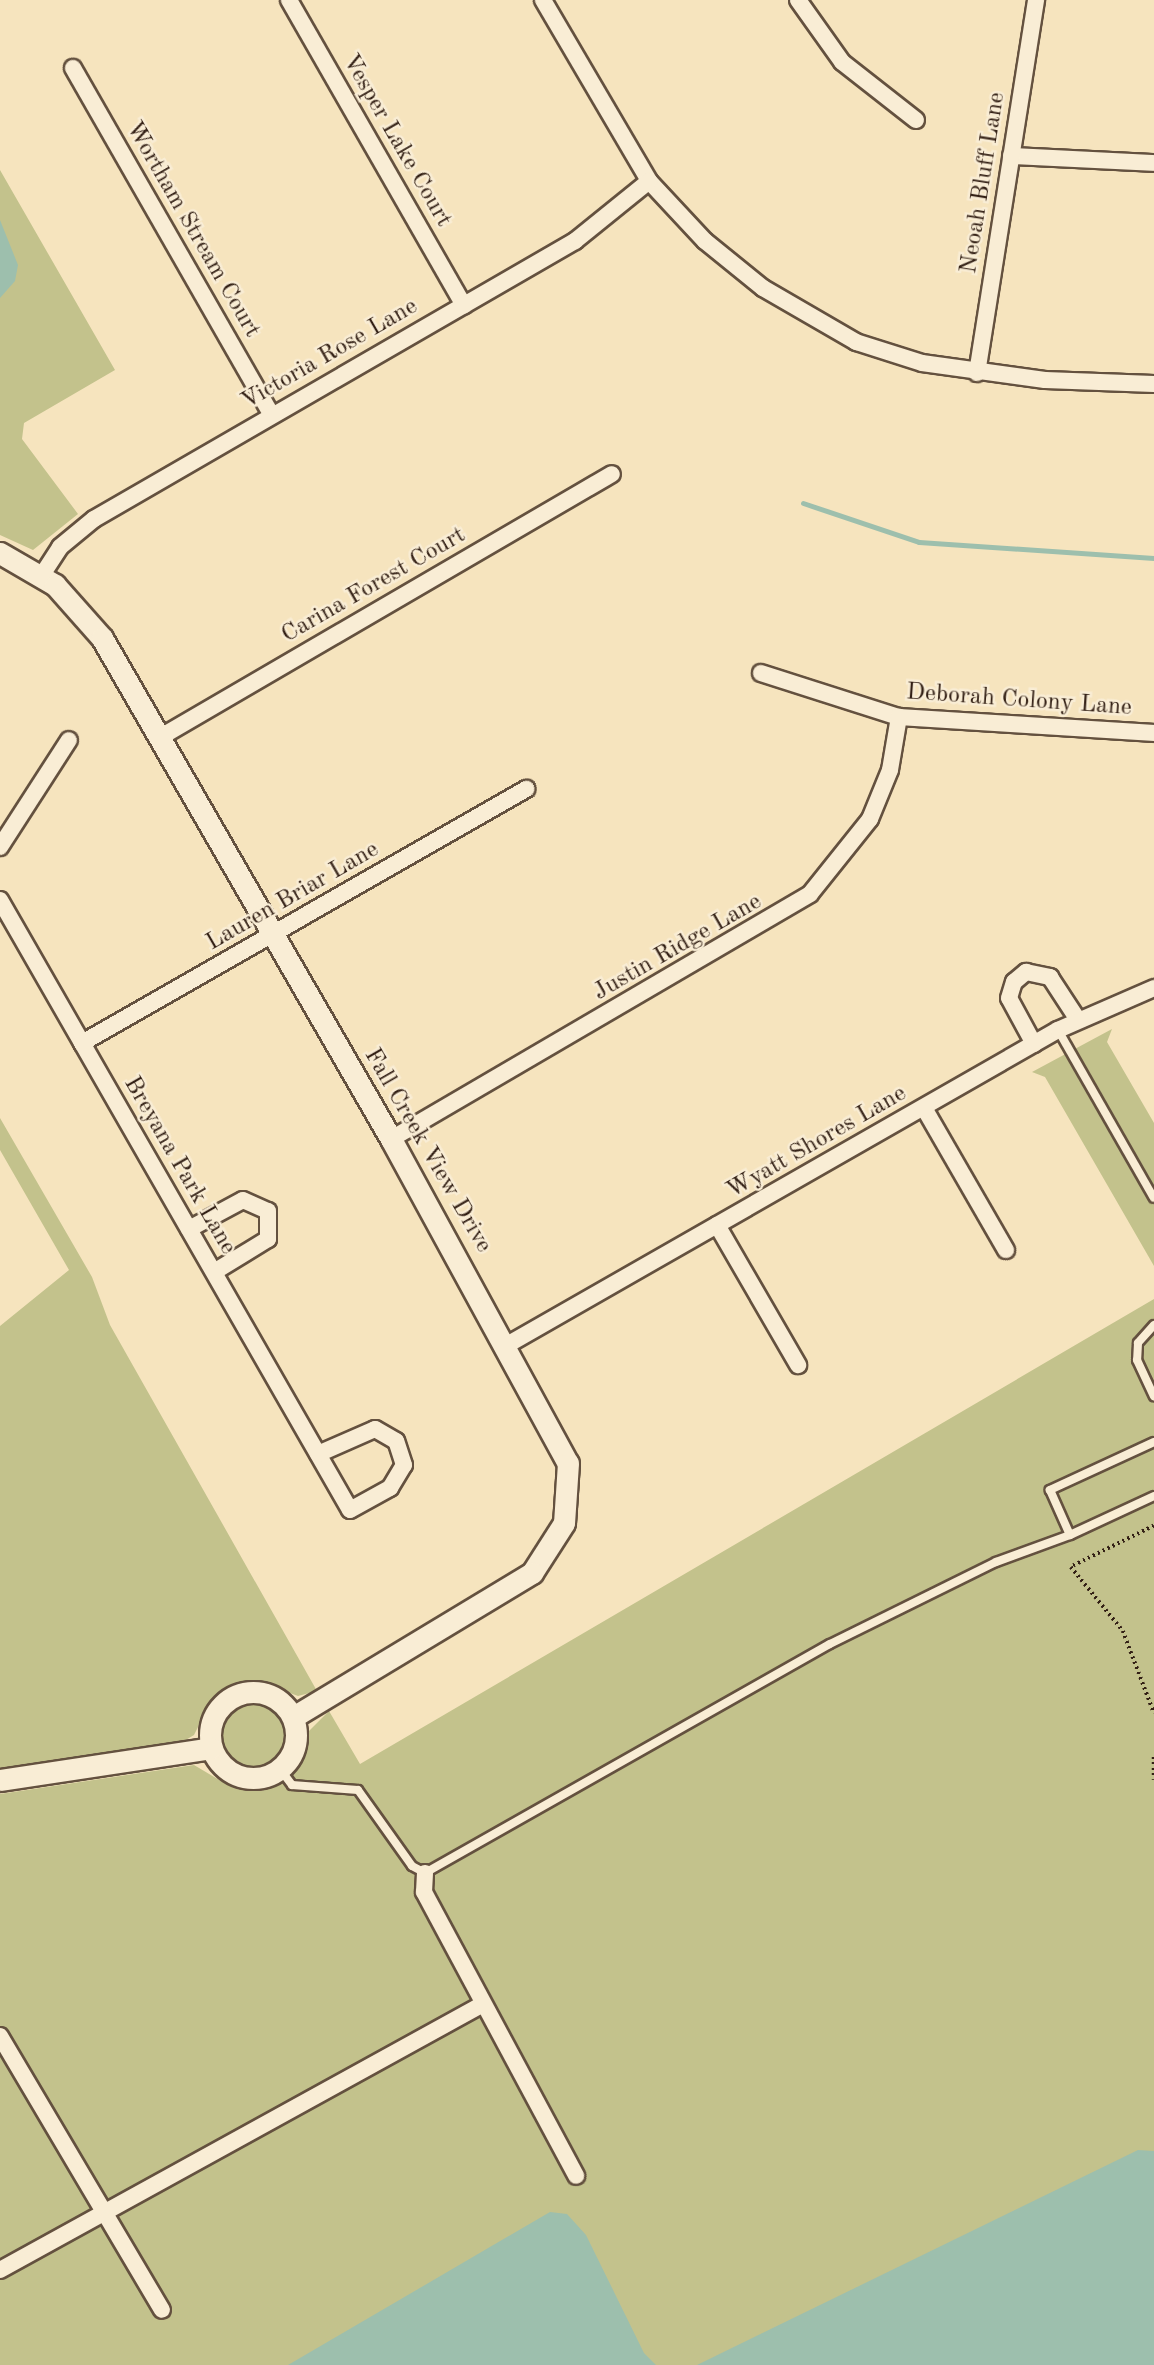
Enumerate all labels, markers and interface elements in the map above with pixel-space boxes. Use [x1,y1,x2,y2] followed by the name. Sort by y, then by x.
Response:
[335,49,457,233] street label: Vesper Lake Court
[955,90,1013,276] street label: Neoah Bluff Lane
[118,117,266,343] street label: Wortham Stream Court
[237,293,423,417] street label: Victoria Rose Lane
[277,522,471,650] street label: Carina Forest Court
[905,679,1133,723] street label: Deborah Colony Lane
[202,836,384,958] street label: Lauren Briar Lane
[589,888,767,1008] street label: Justin Ridge Lane
[357,1044,497,1258] street label: Fall Creek View Drive
[116,1072,242,1260] street label: Breyana Park Lane
[722,1080,912,1206] street label: Wyatt Shores Lane

